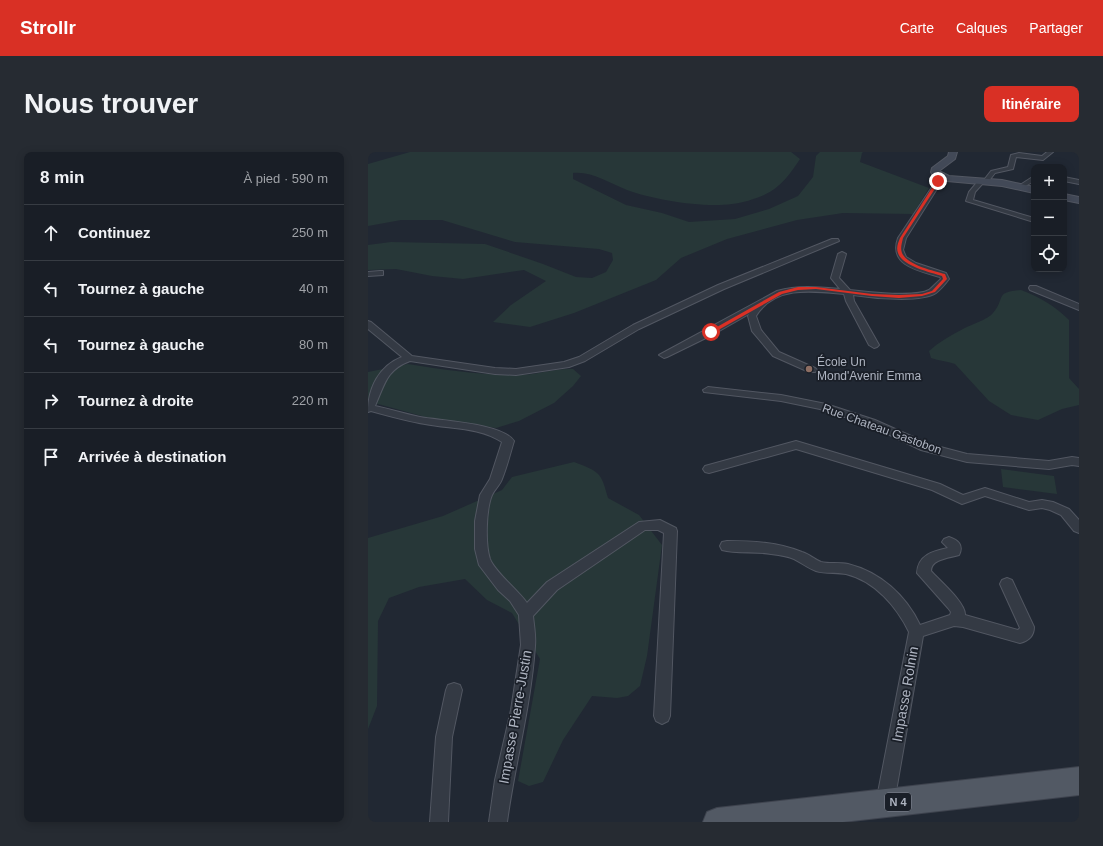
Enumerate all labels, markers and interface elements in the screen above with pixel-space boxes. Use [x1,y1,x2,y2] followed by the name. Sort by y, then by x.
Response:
[20,17,76,38] text: Strollr
[900,20,934,36] text: Carte
[956,20,1007,36] text: Calques
[1029,20,1083,36] text: Partager
[984,86,1079,122] button: Itinéraire
[24,88,198,119] text: Nous trouver
[1031,164,1067,272] map controls
[1031,164,1067,200] button: +
[40,168,84,187] text: 8 min
[243,171,328,186] text: À pied · 590 m
[929,172,947,190] route end
[1031,200,1067,236] button: −
[40,222,62,244] icon: ahead
[78,224,151,241] text: Continuez
[292,225,328,240] text: 250 m
[1031,236,1067,272] button: locate
[40,278,62,300] icon: left
[78,280,204,297] text: Tournez à gauche
[299,281,328,296] text: 40 m
[702,323,720,341] route start
[40,334,62,356] icon: left
[78,336,204,353] text: Tournez à gauche
[299,337,328,352] text: 80 m
[817,354,921,383] place label: École Un Mond'Avenir Emma
[804,364,814,374] marker: École Un Mond'Avenir Emma
[40,390,62,412] icon: right
[78,392,194,409] text: Tournez à droite
[292,393,328,408] text: 220 m
[820,401,944,457] street label: Rue Chateau Gastobon
[40,446,62,468] icon: arrive
[78,448,226,465] text: Arrivée à destination
[889,645,921,743] street label: Impasse Rolnin
[495,649,535,785] street label: Impasse Pierre-Justin
[885,793,911,811] road number: N 4

